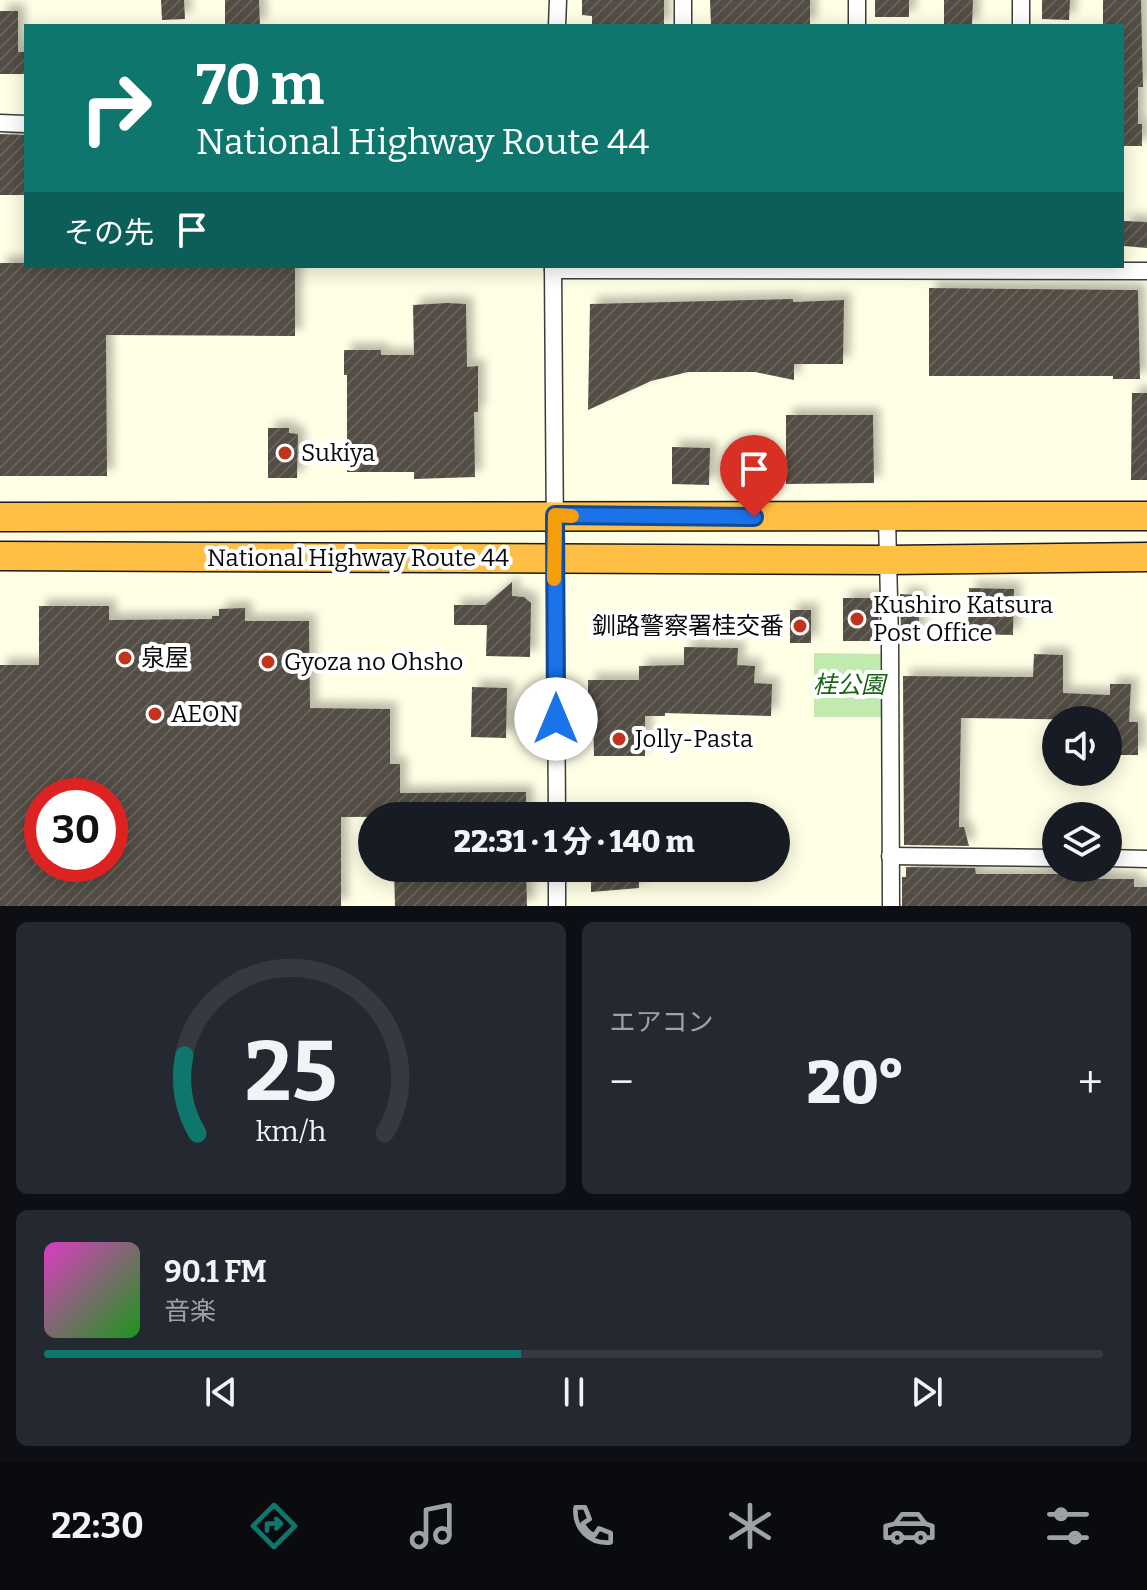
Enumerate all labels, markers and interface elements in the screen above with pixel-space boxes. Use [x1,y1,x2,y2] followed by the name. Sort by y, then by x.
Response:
[196,52,324,119] text: 70 m
[64,56,168,160] icon: right
[196,120,649,164] text: National Highway Route 44
[170,208,214,252] icon: arrive
[64,215,154,251] text: その先
[720,435,788,517] pin
[301,439,375,467] place label: Sukiya
[276,444,294,462] marker: Sukiya
[732,447,776,491] icon: arrive
[207,544,509,572] street label: National Highway Route 44
[873,591,1053,647] place label: Kushiro Katsura Post Office
[848,610,866,628] marker: Kushiro Katsura Post Office
[592,612,784,640] place label: 釧路警察署桂交番
[791,617,809,635] marker: 釧路警察署桂交番
[141,644,189,672] place label: 泉屋
[284,648,463,676] place label: Gyoza no Ohsho
[116,649,134,667] marker: 泉屋
[259,653,277,671] marker: Gyoza no Ohsho
[813,671,888,699] park label: 桂公園
[514,677,598,761] position arrow
[171,700,239,728] place label: AEON
[146,705,164,723] marker: AEON
[1042,706,1122,882] map controls
[1042,706,1122,786] button: sound
[634,725,753,753] place label: Jolly-Pasta
[610,730,628,748] marker: Jolly-Pasta
[24,778,128,882] speed limit sign: 30
[1042,802,1122,882] button: layers
[454,824,694,860] text: 22:31 · 1 分 · 140 m
[610,1007,714,1038] text: エアコン
[245,1022,337,1122] text: 25
[807,1047,905,1119] text: 20°
[610,1056,634,1109] text: −
[1078,1056,1103,1109] text: +
[255,1114,326,1149] text: km/h
[164,1254,267,1290] text: 90.1 FM
[164,1296,216,1327] text: 音楽
[199,1370,243,1414] icon: previous
[552,1370,596,1414] icon: pause
[905,1370,949,1414] icon: next
[246,1498,302,1554] icon: directions
[405,1498,461,1554] icon: music
[564,1498,620,1554] icon: phone
[722,1498,778,1554] icon: climate
[881,1498,937,1554] icon: car
[1040,1498,1096,1554] icon: filters
[51,1504,144,1548] text: 22:30

